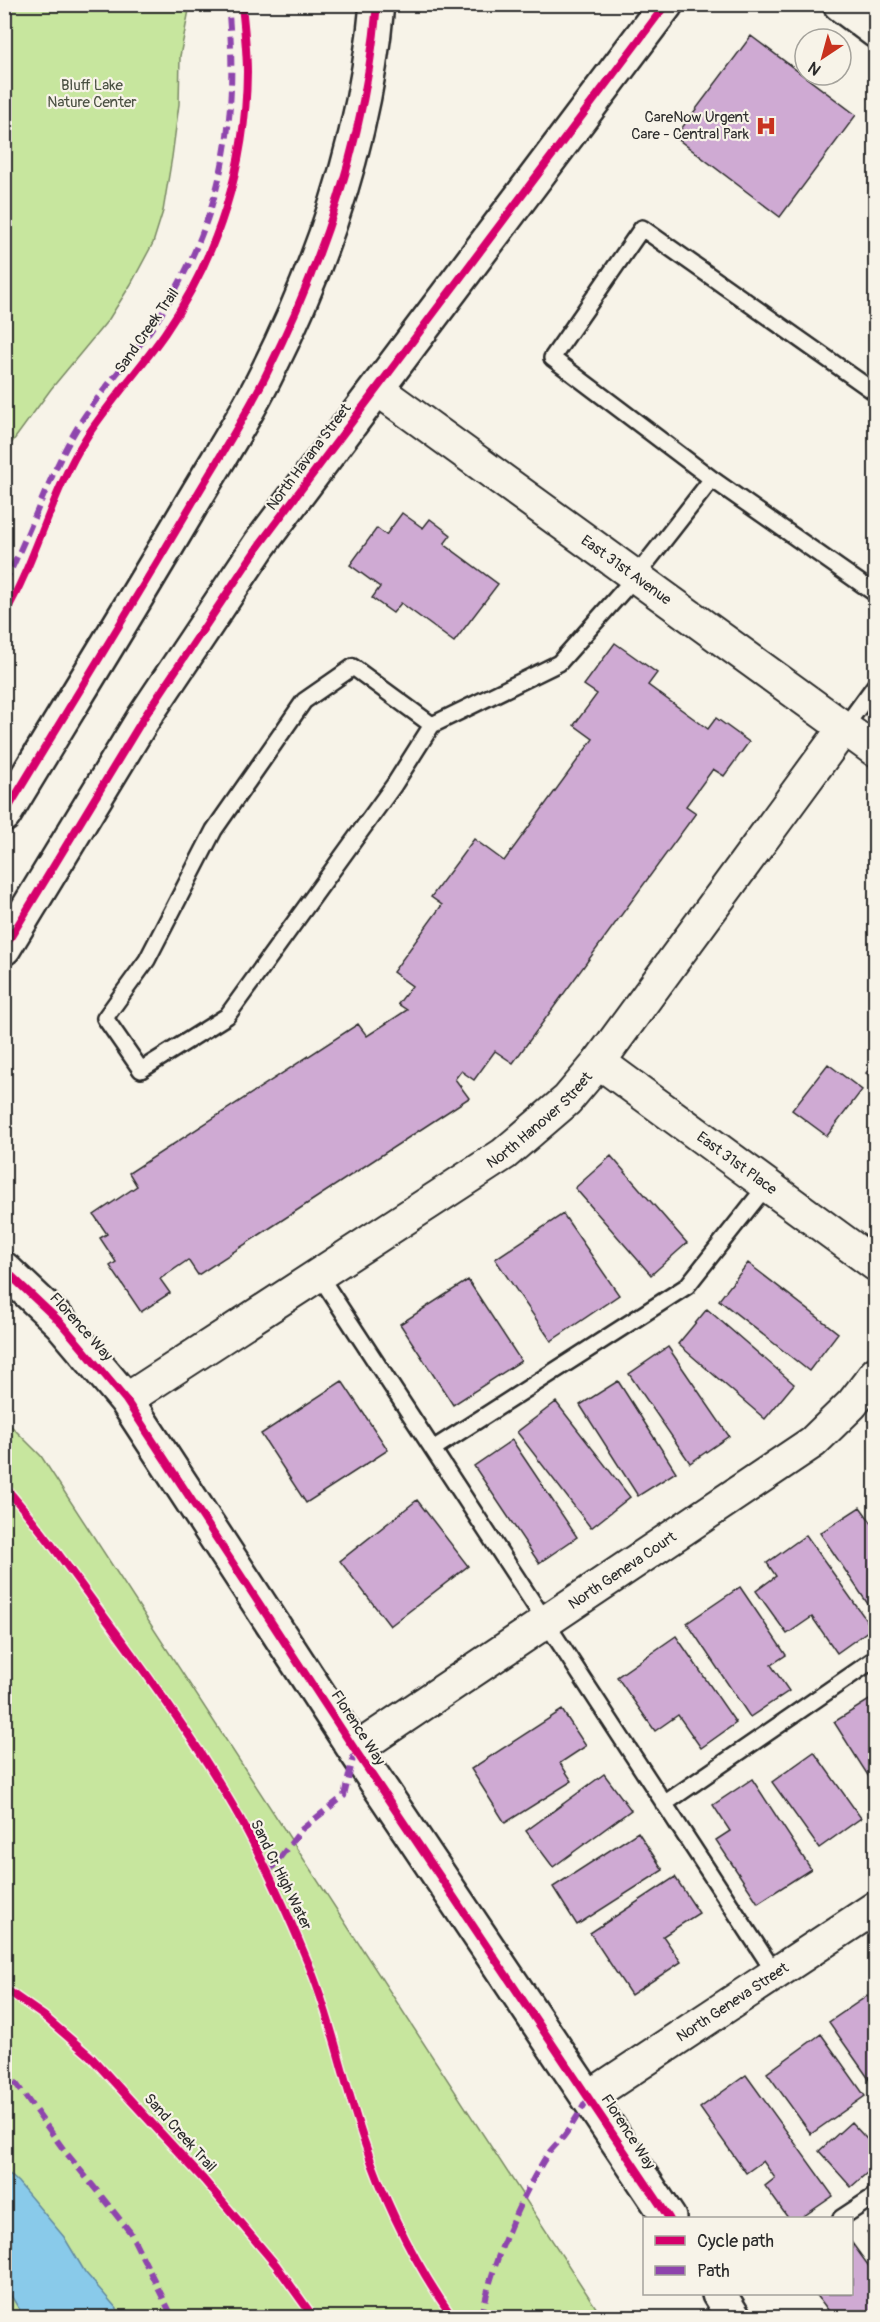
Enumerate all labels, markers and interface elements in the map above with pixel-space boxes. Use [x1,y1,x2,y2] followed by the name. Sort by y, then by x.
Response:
[793,27,853,87] north arrow
[804,57,825,80] text: N
[47,76,137,112] park label: Bluff Lake Nature Center
[631,108,750,144] place label: CareNow Urgent Care - Central Park
[754,114,778,138] hospital icon: CareNow Urgent Care - Central Park
[111,285,183,377] street label: Sand Creek Trail
[263,399,356,514] street label: North Havana Street
[577,531,676,609] street label: East 31st Avenue
[483,1067,597,1172] street label: North Hanover Street
[693,1127,781,1199] street label: East 31st Place
[45,1289,117,1366] street label: Florence Way
[565,1527,681,1613] street label: North Geneva Court
[327,1687,390,1770] street label: Florence Way
[246,1817,316,1934] street label: Sand Cr High Water
[673,1958,793,2046] street label: North Geneva Street
[140,2090,220,2176] street label: Sand Creek Trail
[597,2091,660,2174] street label: Florence Way
[643,2217,853,2295] legend
[697,2230,774,2253] text: Cycle path
[697,2260,730,2283] text: Path

